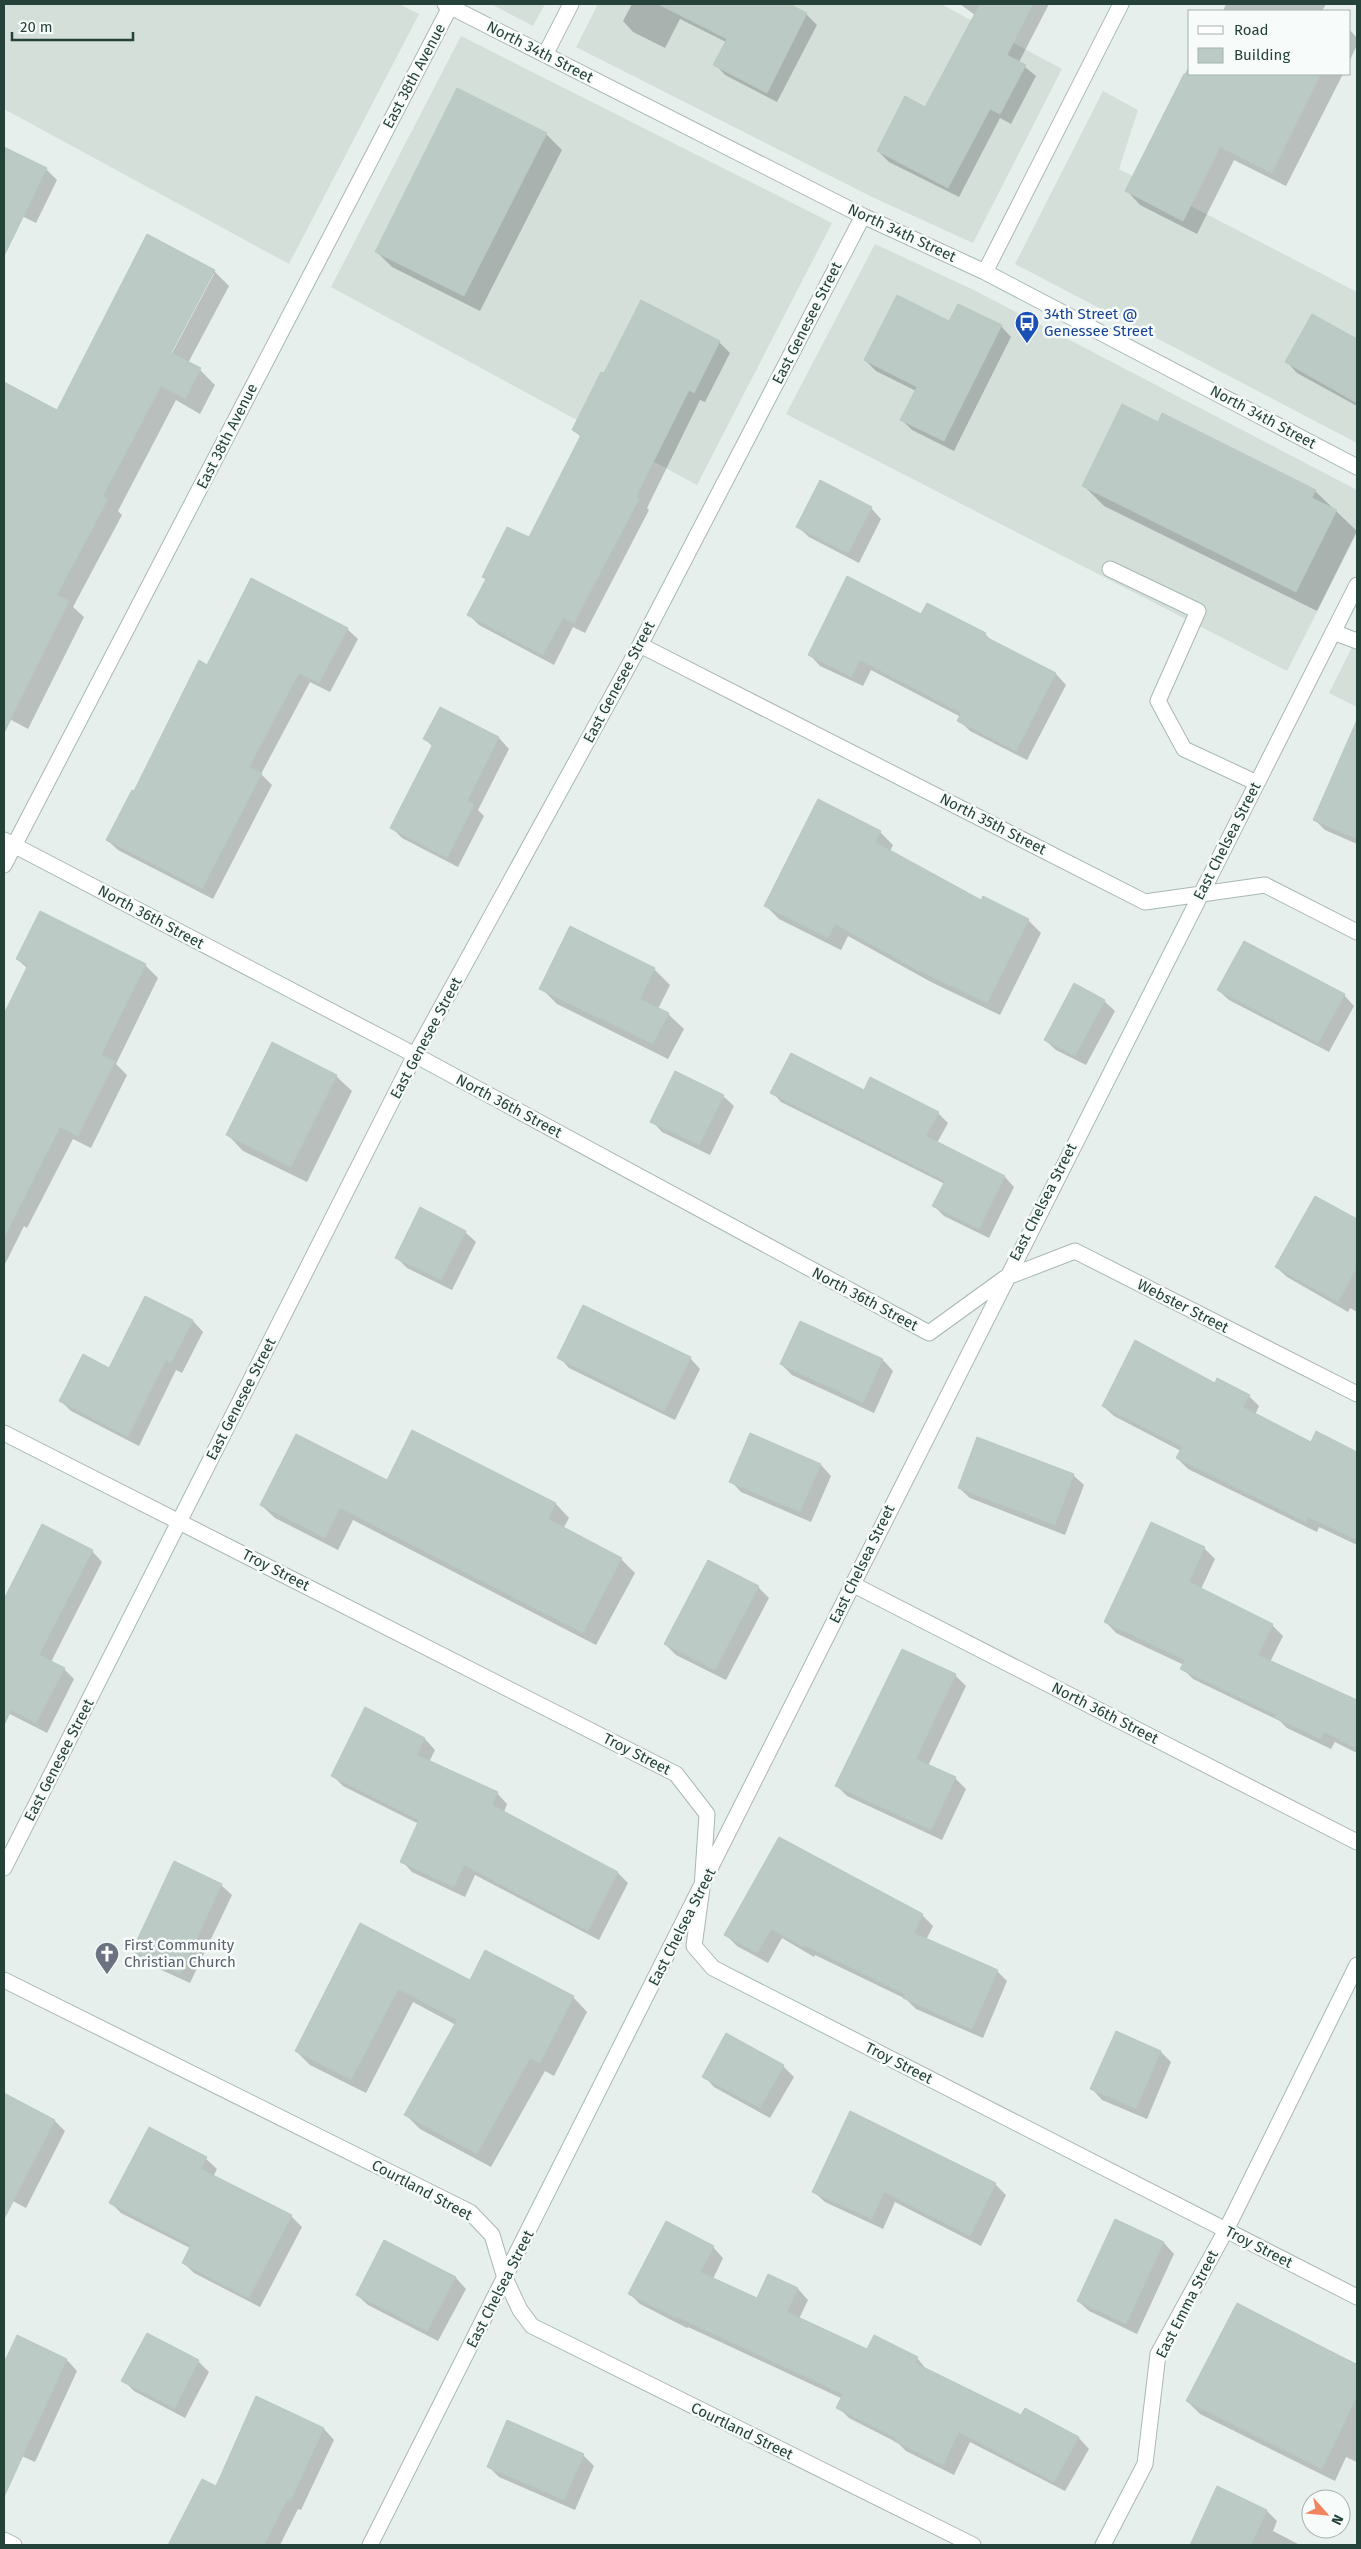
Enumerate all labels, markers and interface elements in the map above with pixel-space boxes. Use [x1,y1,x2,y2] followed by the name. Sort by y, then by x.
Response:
[12,10,134,42] scale bar
[1188,10,1351,75] legend
[484,17,597,87] street label: North 34th Street
[20,18,53,36] text: 20 m
[379,21,449,131] street label: East 38th Avenue
[1234,21,1269,39] text: Road
[1234,46,1290,64] text: Building
[845,200,959,266] street label: North 34th Street
[768,258,846,387] street label: East Genesee Street
[1044,305,1154,340] place label: 34th Street @ Genessee Street
[1014,310,1040,344] bus stop icon: 34th Street @ Genessee Street
[193,380,261,492] street label: East 38th Avenue
[1207,382,1319,453] street label: North 34th Street
[579,618,659,746] street label: East Genesee Street
[1190,779,1265,903] street label: East Chelsea Street
[937,789,1050,859] street label: North 35th Street
[95,882,208,953] street label: North 36th Street
[386,974,466,1102] street label: East Genesee Street
[453,1071,566,1142] street label: North 36th Street
[1006,1140,1081,1264] street label: East Chelsea Street
[809,1264,922,1335] street label: North 36th Street
[1134,1275,1232,1337] street label: Webster Street
[202,1334,280,1463] street label: East Genesee Street
[825,1501,899,1626] street label: East Chelsea Street
[239,1545,313,1595] street label: Troy Street
[1049,1678,1162,1748] street label: North 36th Street
[20,1695,98,1824] street label: East Genesee Street
[600,1729,674,1779] street label: Troy Street
[645,1865,720,1989] street label: East Chelsea Street
[124,1936,236,1971] place label: First Community Christian Church
[94,1941,120,1975] church icon: First Community Christian Church
[862,2038,936,2088] street label: Troy Street
[369,2156,476,2224] street label: Courtland Street
[1222,2222,1296,2272] street label: Troy Street
[463,2227,538,2351] street label: East Chelsea Street
[1152,2247,1222,2361] street label: East Emma Street
[688,2398,797,2464] street label: Courtland Street
[1301,2489,1351,2539] north arrow
[1327,2512,1347,2528] text: N

